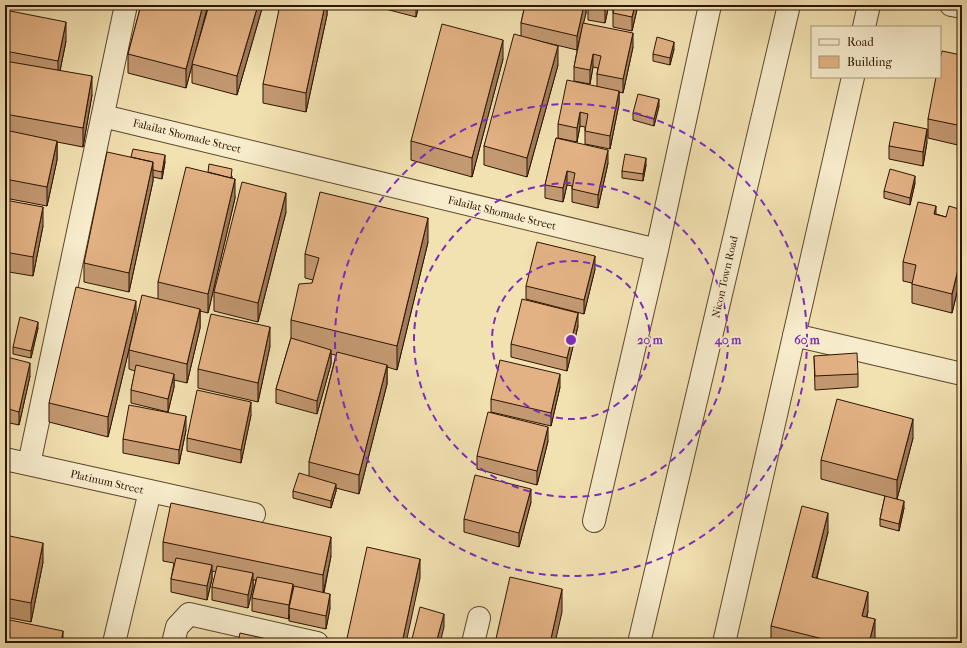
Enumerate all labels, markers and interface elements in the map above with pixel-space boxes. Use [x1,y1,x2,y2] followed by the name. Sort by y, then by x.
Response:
[811,26,941,78] legend
[847,35,874,49] text: Road
[847,55,892,69] text: Building
[132,116,243,156] street label: Falailat Shomade Street
[447,193,558,233] street label: Falailat Shomade Street
[709,234,741,319] street label: Nicon Town Road
[564,333,578,347] centre of rings
[637,333,664,347] text: 20 m
[714,333,742,348] text: 40 m
[794,333,821,347] text: 60 m
[69,467,145,497] street label: Platinum Street

